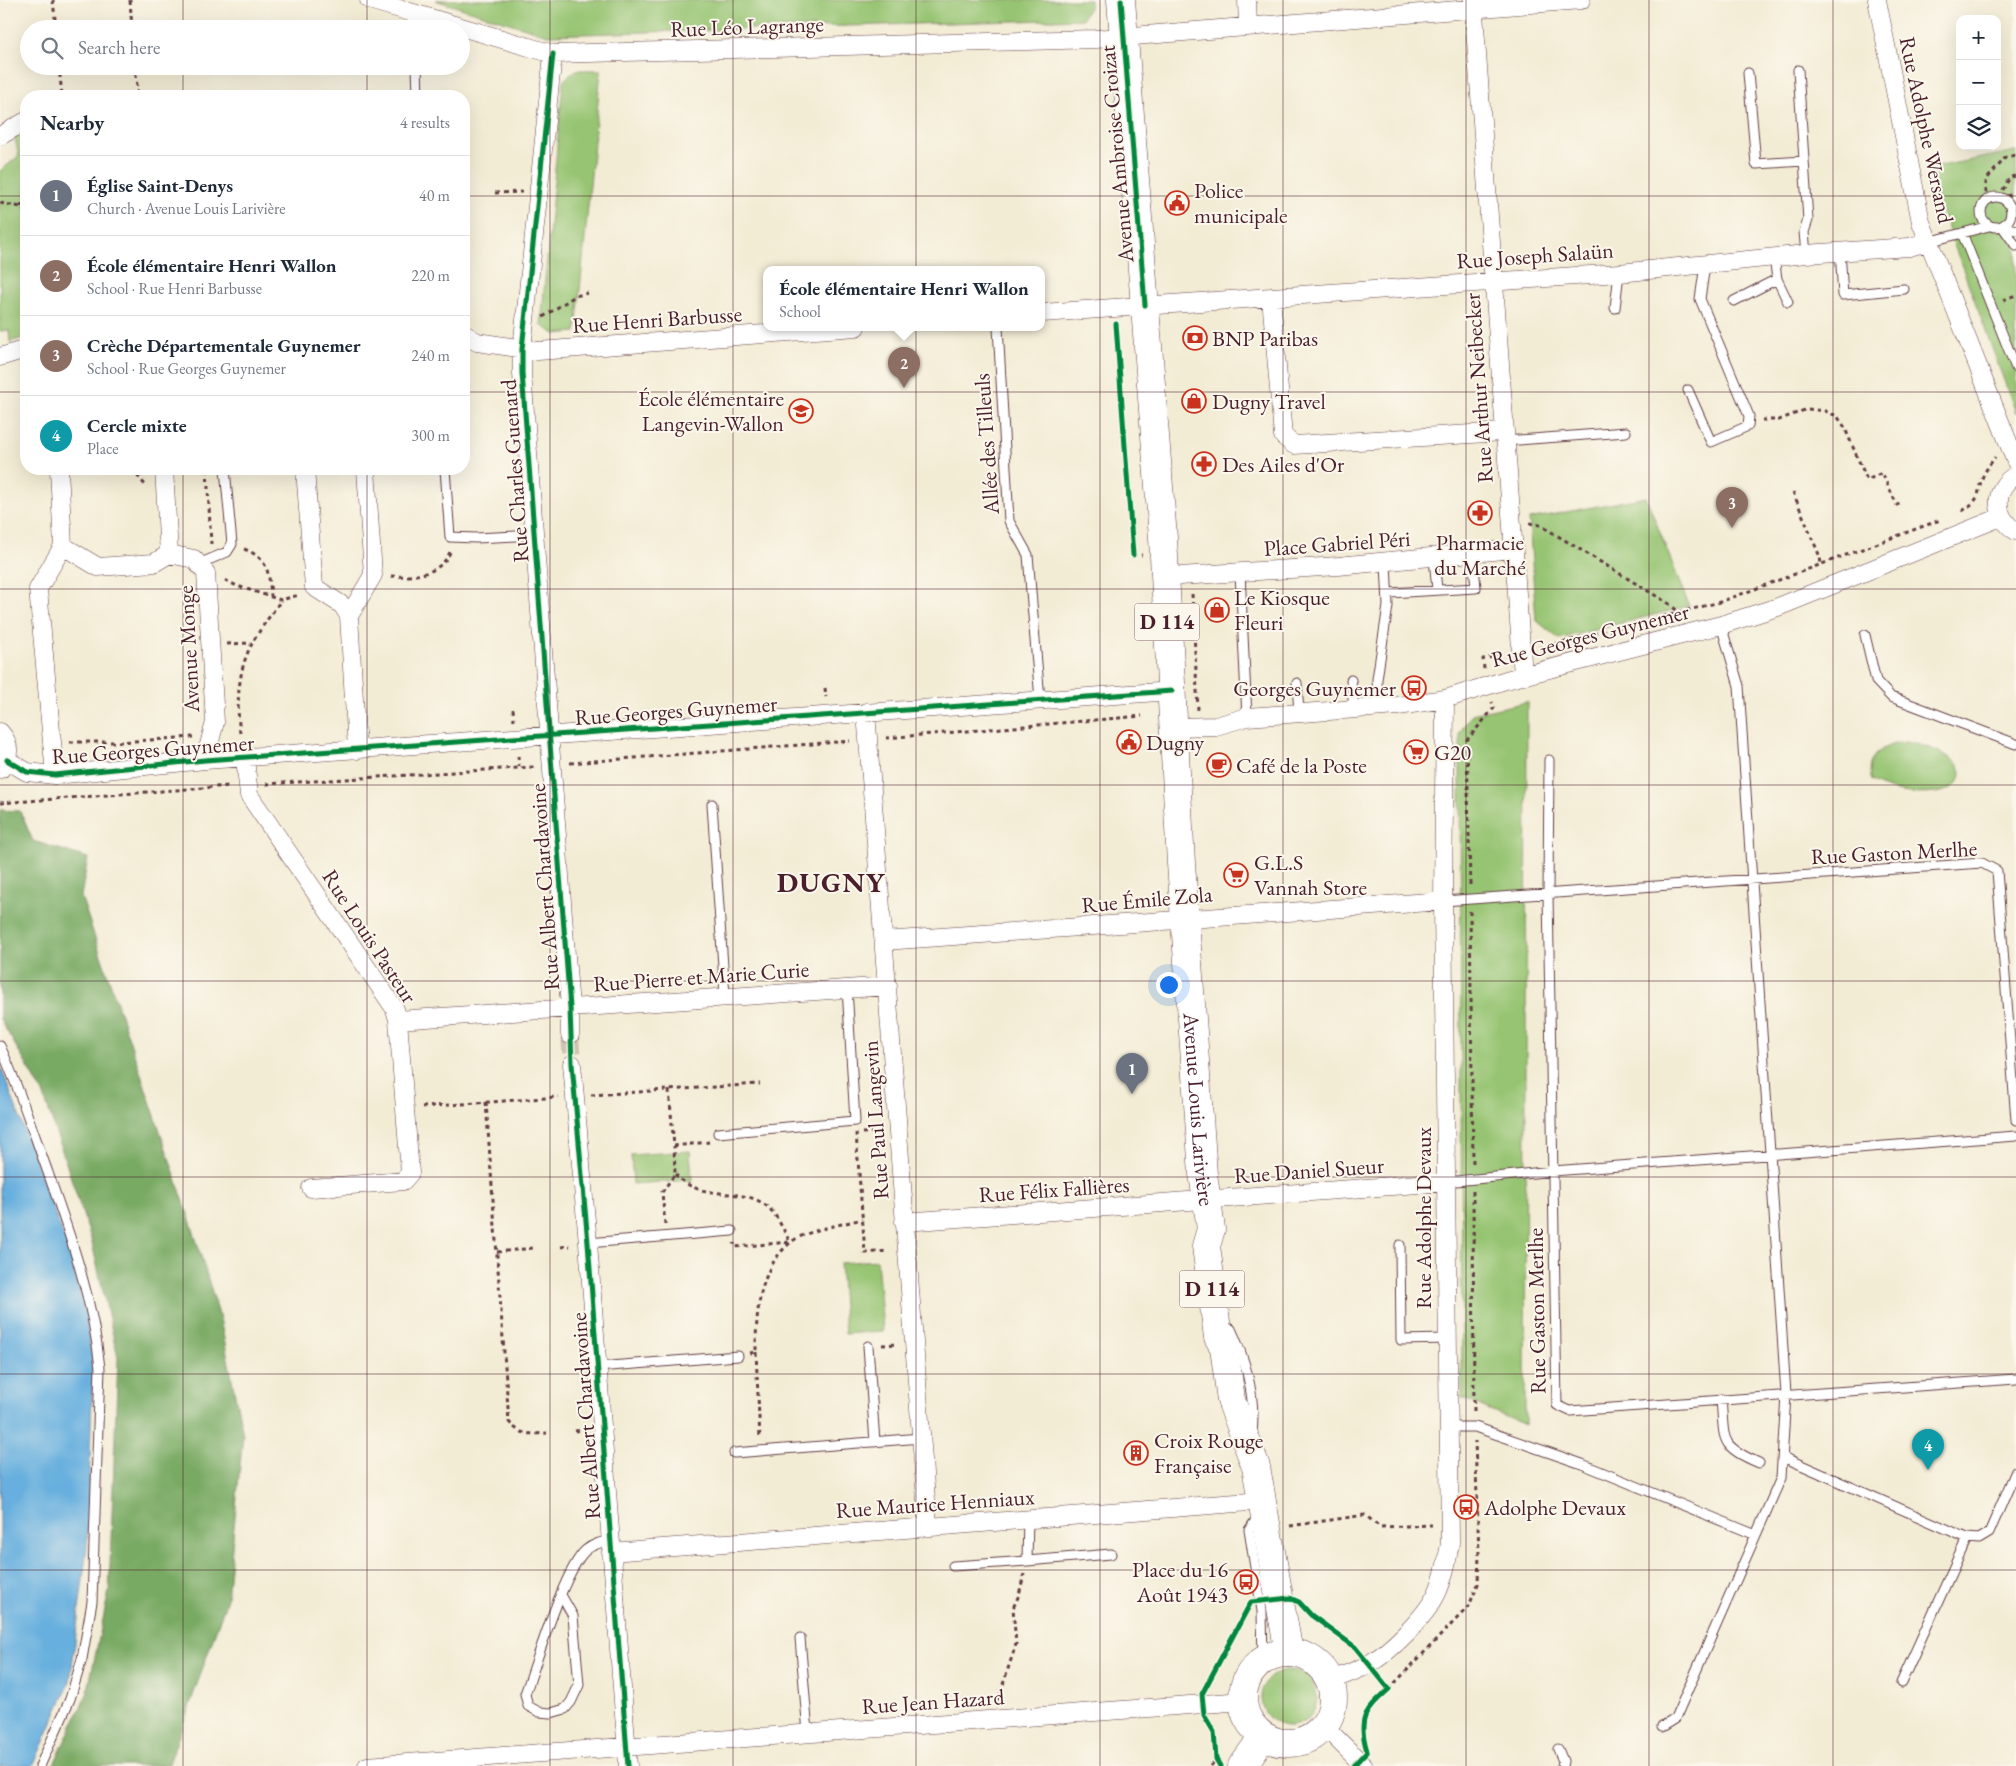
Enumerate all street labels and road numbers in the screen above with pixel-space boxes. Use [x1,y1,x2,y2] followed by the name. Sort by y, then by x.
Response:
[670,9,825,44] street label: Rue Léo Lagrange
[1893,34,1961,227] street label: Rue Adolphe Wersand
[1093,44,1141,265] street label: Avenue Ambroise Croizat
[1456,236,1615,275] street label: Rue Joseph Salaün
[1457,291,1500,484] street label: Rue Arthur Neibecker
[571,299,743,340] street label: Rue Henri Barbusse
[967,372,1006,517] street label: Allée des Tilleuls
[494,377,535,564] street label: Rue Charles Guenard
[1263,524,1411,563] street label: Place Gabriel Péri
[171,584,206,714] street label: Avenue Monge
[1488,597,1693,674] street label: Rue Georges Guynemer
[1134,604,1200,640] road number: D 114
[574,689,779,732] street label: Rue Georges Guynemer
[51,728,256,771] street label: Rue Georges Guynemer
[523,782,566,991] street label: Rue Albert Chardavoine
[1810,834,1978,871] street label: Rue Gaston Merlhe
[316,864,424,1009] street label: Rue Louis Pasteur
[1080,879,1214,920] street label: Rue Émile Zola
[592,954,810,999] street label: Rue Pierre et Marie Curie
[1177,1011,1222,1208] street label: Avenue Louis Larivière
[855,1039,896,1200] street label: Rue Paul Langevin
[1409,1126,1438,1309] street label: Rue Adolphe Devaux
[1233,1151,1386,1190] street label: Rue Daniel Sueur
[978,1170,1130,1209] street label: Rue Félix Fallières
[1521,1227,1552,1394] street label: Rue Gaston Merlhe
[1180,1270,1244,1308] road number: D 114
[564,1311,607,1520] street label: Rue Albert Chardavoine
[835,1482,1036,1525] street label: Rue Maurice Henniaux
[861,1682,1006,1721] street label: Rue Jean Hazard

